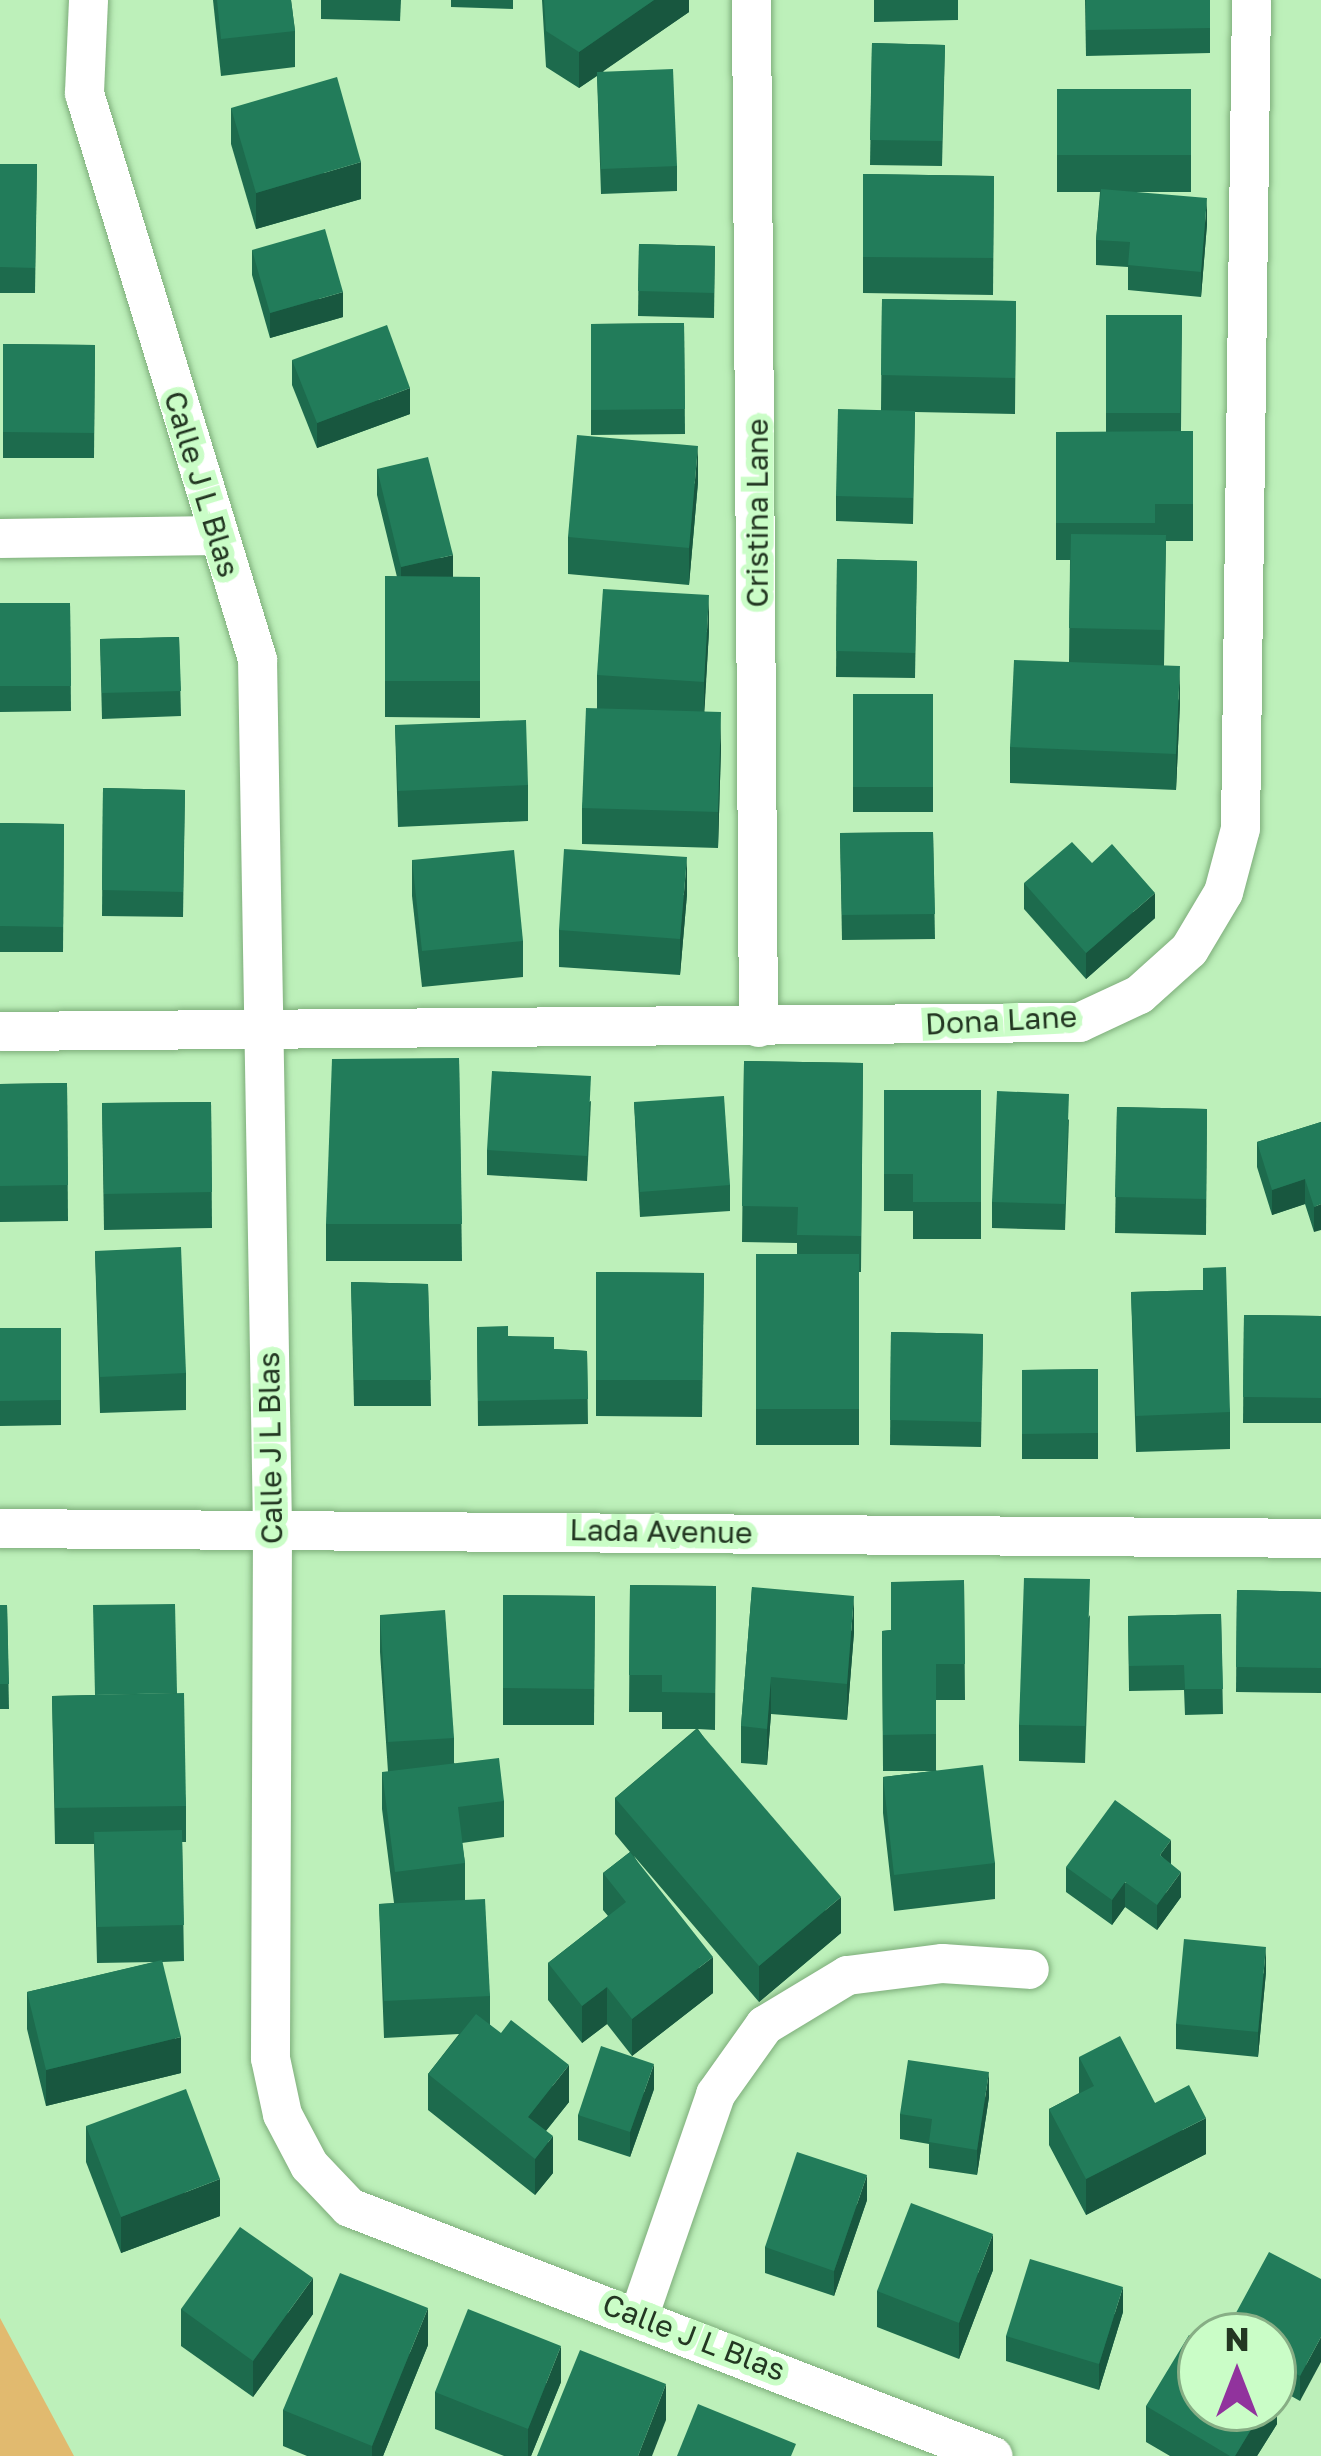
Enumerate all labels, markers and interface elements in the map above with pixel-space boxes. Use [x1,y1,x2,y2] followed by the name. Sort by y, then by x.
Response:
[157,387,247,581] street label: Calle J L Blas
[739,418,775,608] street label: Cristina Lane
[924,998,1078,1042] street label: Dona Lane
[250,1351,290,1545] street label: Calle J L Blas
[569,1511,753,1551] street label: Lada Avenue
[598,2286,790,2388] street label: Calle J L Blas
[1177,2312,1297,2432] north arrow
[1224,2319,1250,2358] text: N

